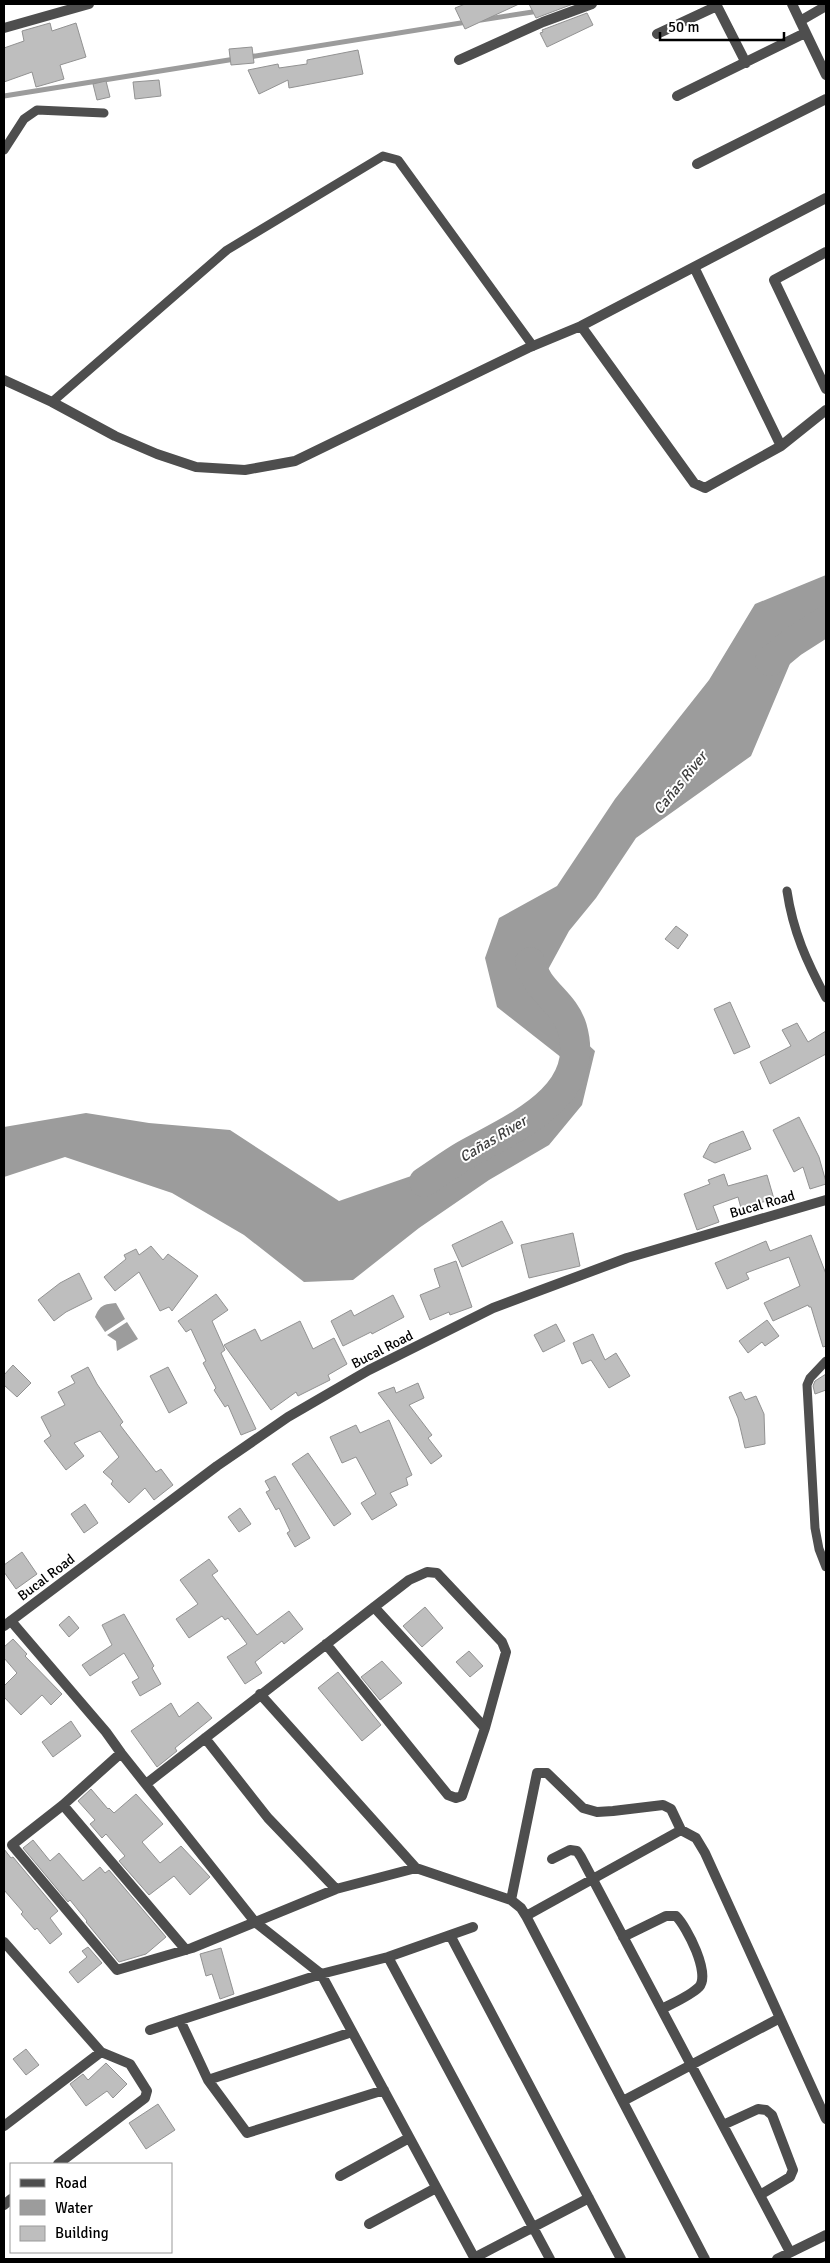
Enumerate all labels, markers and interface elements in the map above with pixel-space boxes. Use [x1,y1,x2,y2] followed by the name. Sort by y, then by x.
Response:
[660,10,784,42] scale bar
[668,18,699,36] text: 50 m
[649,746,712,818] water label: Cañas River
[456,1111,532,1166] water label: Cañas River
[728,1187,797,1222] street label: Bucal Road
[349,1327,416,1372] street label: Bucal Road
[14,1550,78,1604] street label: Bucal Road
[10,2163,172,2253] legend
[55,2174,87,2192] text: Road
[55,2199,93,2217] text: Water
[55,2224,109,2242] text: Building

